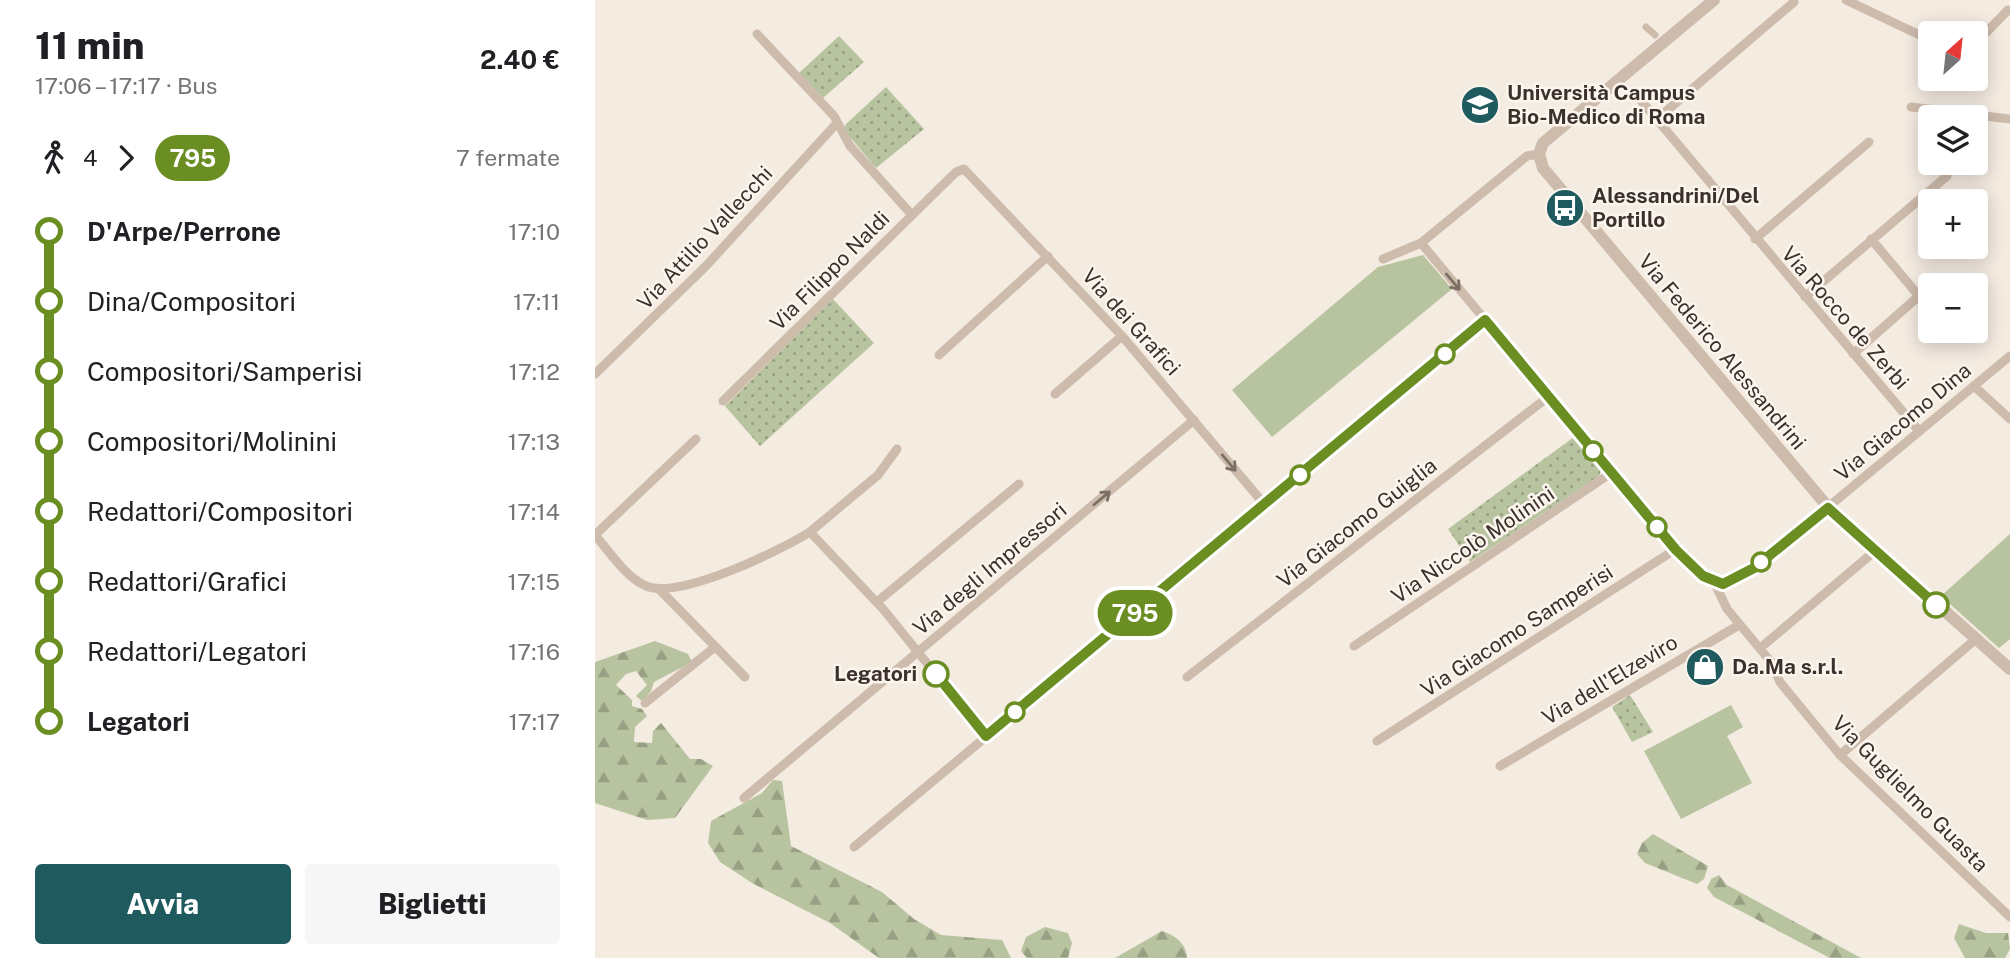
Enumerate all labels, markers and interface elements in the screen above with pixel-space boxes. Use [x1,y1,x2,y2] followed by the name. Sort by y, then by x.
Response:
[1918,21,1988,91] north arrow
[1918,21,1988,343] map controls
[35,23,144,68] text: 11 min
[480,44,560,75] text: 2.40 €
[35,72,217,99] text: 17:06 – 17:17 · Bus
[1507,80,1705,129] place label: Università Campus Bio-Medico di Roma
[1459,84,1501,126] school or university icon: Università Campus Bio-Medico di Roma
[1918,105,1988,175] button: layers
[35,139,73,177] icon: walk
[107,139,145,177] icon: forward
[83,144,97,171] text: 4
[169,144,216,172] text: 795
[456,144,560,171] text: 7 fermate
[632,161,777,314] street label: Via Attilio Vallecchi
[1592,183,1760,232] place label: Alessandrini/Del Portillo
[1544,187,1586,229] bus stop icon: Alessandrini/Del Portillo
[1918,189,1988,259] button: +
[765,206,894,335] street label: Via Filippo Naldi
[87,216,281,247] text: D'Arpe/Perrone
[508,218,560,245] text: 17:10
[1776,241,1914,394] street label: Via Rocco de Zerbi
[1633,249,1811,454] street label: Via Federico Alessandrini
[1077,263,1186,380] street label: Via dei Grafici
[1445,272,1461,290] one-way arrow
[1918,273,1988,343] button: −
[87,286,296,317] text: Dina/Compositori
[513,288,560,315] text: 17:11
[1435,344,1455,364] unlabelled marker
[87,356,363,387] text: Compositori/Samperisi
[1830,357,1976,486] street label: Via Giacomo Dina
[509,358,560,385] text: 17:12
[87,426,337,457] text: Compositori/Molinini
[508,428,560,455] text: 17:13
[1583,441,1603,461] unlabelled marker
[1221,453,1237,471] one-way arrow
[1272,453,1441,593] street label: Via Giacomo Guiglia
[1290,465,1310,485] unlabelled marker
[1387,481,1559,608] street label: Via Niccolò Molinini
[1093,490,1111,506] one-way arrow
[87,496,353,527] text: Redattori/Compositori
[908,497,1072,640] street label: Via degli Impressori
[508,498,560,525] text: 17:14
[1647,517,1667,537] unlabelled marker
[1751,552,1771,572] unlabelled marker
[1416,559,1617,702] street label: Via Giacomo Samperisi
[87,566,287,597] text: Redattori/Grafici
[508,568,560,595] text: 17:15
[1095,590,1175,636] line badge: 795
[1923,592,1949,618] unlabelled marker
[1112,599,1158,627] text: 795
[1537,629,1682,730] street label: Via dell'Elzeviro
[87,636,307,667] text: Redattori/Legatori
[508,638,560,665] text: 17:16
[1684,646,1726,688] shop icon: Da.Ma s.r.l.
[1732,654,1843,679] place label: Da.Ma s.r.l.
[834,661,917,686] place label: Legatori
[923,661,949,687] marker: Legatori
[1005,702,1025,722] unlabelled marker
[87,706,190,737] text: Legatori
[508,708,560,735] text: 17:17
[1827,710,1994,877] street label: Via Guglielmo Guasta
[35,864,291,944] button: Avvia
[305,864,560,944] button: Biglietti

